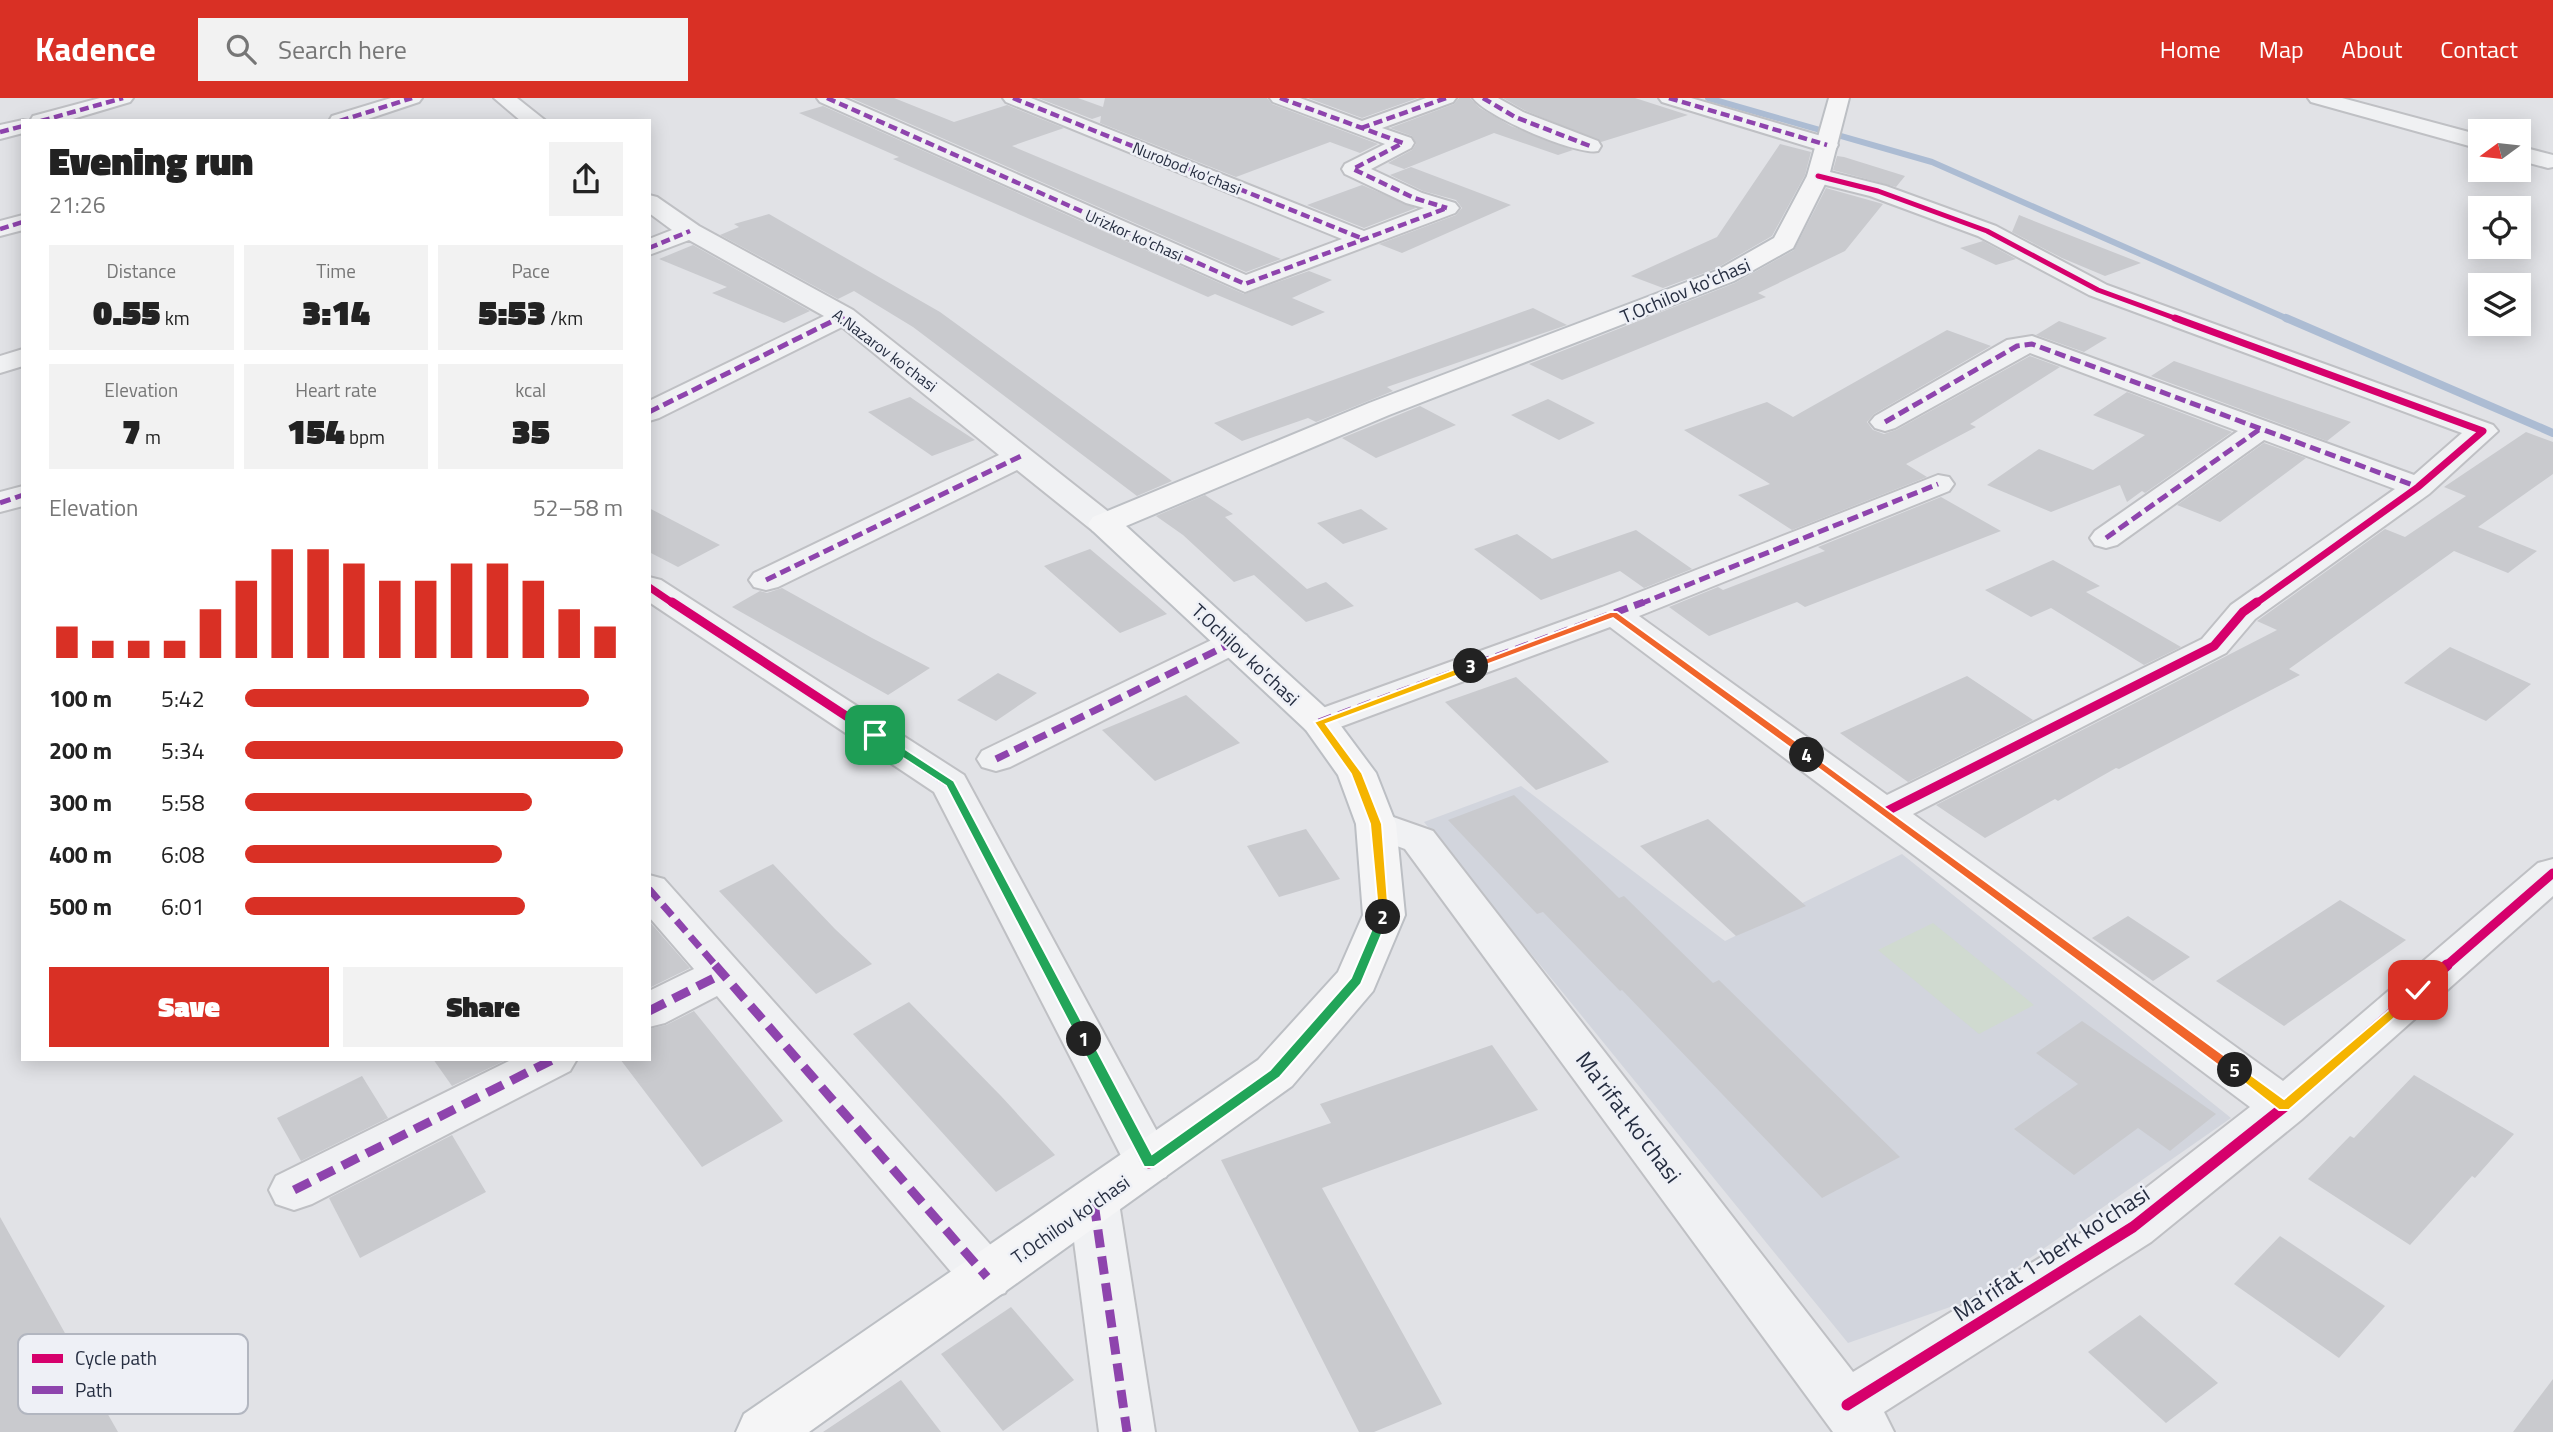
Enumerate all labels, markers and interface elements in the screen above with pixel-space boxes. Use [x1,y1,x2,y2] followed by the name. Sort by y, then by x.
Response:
[198,18,688,81] search box
[35,24,156,74] text: Kadence
[222,30,260,68] icon: search
[278,30,407,69] text: Search here
[2160,31,2221,67] text: Home
[2259,31,2304,67] text: Map
[2342,31,2402,67] text: About
[2440,31,2518,67] text: Contact
[2468,119,2530,182] north arrow
[2468,119,2531,336] map controls
[49,132,253,190] text: Evening run
[1129,135,1245,201] street label: Nurobod ko'chasi
[549,142,623,216] button: share
[49,187,106,222] text: 21:26
[2468,196,2531,259] button: locate
[1081,203,1187,267] street label: Urizkor ko'chasi
[1615,250,1755,330] street label: T.Ochilov ko'chasi
[107,256,176,285] text: Distance
[316,256,356,285] text: Time
[511,256,550,285] text: Pace
[2468,273,2531,336] button: layers
[93,285,161,339] text: 0.55
[302,285,370,339] text: 3:14
[478,285,546,339] text: 5:53
[161,303,190,332] text: km
[546,303,583,332] text: /km
[828,303,942,397] street label: A.Nazarov ko'chasi
[104,375,178,404] text: Elevation
[295,375,377,404] text: Heart rate
[515,375,546,404] text: kcal
[122,404,141,458] text: 7
[287,404,345,458] text: 154
[511,404,550,458] text: 35
[141,422,161,451] text: m
[345,422,385,451] text: bpm
[49,490,138,525] text: Elevation
[533,490,623,525] text: 52–58 m
[1185,596,1307,712] street label: T.Ochilov ko'chasi
[1454,648,1488,684] pin: 3
[1465,651,1476,680] text: 3
[49,681,112,716] text: 100 m
[161,681,205,716] text: 5:42
[845,705,905,765] pin
[856,716,894,754] icon: arrive
[49,733,112,768] text: 200 m
[161,733,205,768] text: 5:34
[1790,738,1825,772] pin: 4
[1801,740,1812,769] text: 4
[49,785,112,820] text: 300 m
[161,785,205,820] text: 5:58
[49,837,112,872] text: 400 m
[161,837,205,872] text: 6:08
[49,889,112,924] text: 500 m
[161,889,205,924] text: 6:01
[1366,900,1400,934] pin: 2
[1377,902,1388,931] text: 2
[2388,960,2448,1020] pin
[49,967,329,1047] button: Save
[343,967,623,1047] button: Share
[2399,971,2437,1009] icon: check
[1066,1021,1102,1056] pin: 1
[1078,1024,1089,1053] text: 1
[1568,1044,1690,1190] street label: Ma'rifat ko'chasi
[2218,1052,2252,1088] pin: 5
[2229,1055,2240,1084] text: 5
[1005,1167,1135,1271] street label: T.Ochilov ko'chasi
[1946,1176,2156,1330] street label: Ma’rifat 1-berk ko'chasi
[18,1334,248,1414] legend
[75,1343,157,1372] text: Cycle path
[75,1375,113,1404] text: Path

